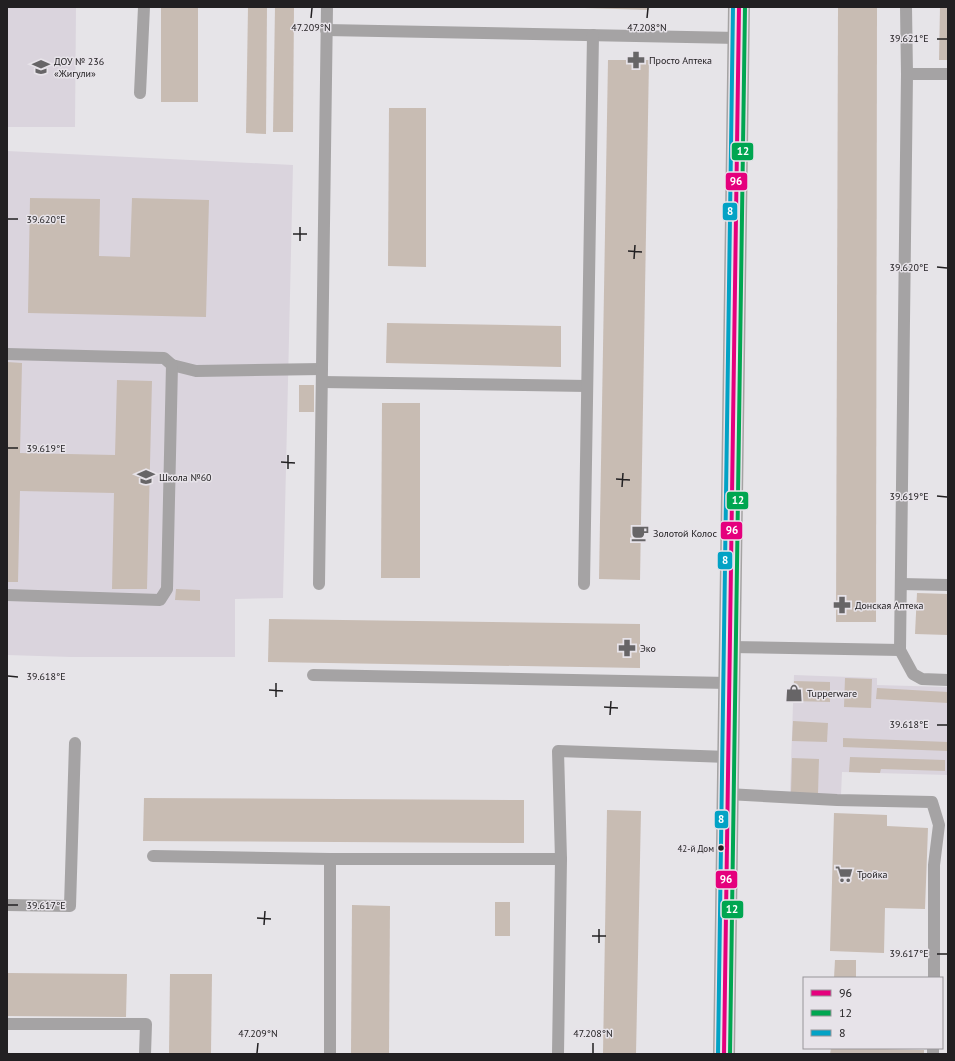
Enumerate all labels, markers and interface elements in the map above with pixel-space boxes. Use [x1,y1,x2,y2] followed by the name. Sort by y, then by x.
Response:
[291,21,331,34] text: 47.209°N
[627,21,667,34] text: 47.208°N
[890,32,929,45] text: 39.621°E
[626,50,646,70] pharmacy icon: Просто Аптека
[649,54,712,67] place label: Просто Аптека
[54,55,104,80] place label: ДОУ № 236 «Жигули»
[31,57,51,77] school or university icon: ДОУ № 236 «Жигули»
[731,142,754,161] line badge: 12
[737,144,749,158] text: 12
[725,172,748,191] line badge: 96
[730,174,742,188] text: 96
[722,202,738,221] line badge: 8
[727,204,733,218] text: 8
[27,213,66,226] text: 39.620°E
[890,261,929,274] text: 39.620°E
[27,442,66,455] text: 39.619°E
[136,467,156,487] school or university icon: Школа №60
[159,471,212,484] place label: Школа №60
[890,490,929,503] text: 39.619°E
[726,491,749,510] line badge: 12
[732,493,744,507] text: 12
[720,521,743,540] line badge: 96
[630,523,650,543] cafe icon: Золотой Колос
[726,523,738,537] text: 96
[653,527,717,540] place label: Золотой Колос
[717,551,733,570] line badge: 8
[722,553,728,567] text: 8
[832,595,852,615] pharmacy icon: Донская Аптека
[855,599,923,612] place label: Донская Аптека
[617,638,637,658] pharmacy icon: Эко
[640,642,656,655] place label: Эко
[27,670,66,683] text: 39.618°E
[784,683,804,703] shop icon: Tupperware
[807,687,857,700] place label: Tupperware
[890,718,929,731] text: 39.618°E
[714,810,729,829] line badge: 8
[718,812,724,826] text: 8
[677,843,714,854] place label: 42-й Дом
[716,843,726,853] marker: 42-й Дом
[834,864,854,884] supermarket icon: Тройка
[857,868,887,881] place label: Тройка
[715,870,738,889] line badge: 96
[720,872,732,886] text: 96
[27,899,66,912] text: 39.617°E
[721,900,744,919] line badge: 12
[726,902,738,916] text: 12
[890,947,929,960] text: 39.617°E
[803,977,943,1049] legend
[839,985,852,1000] text: 96
[839,1005,852,1020] text: 12
[839,1025,846,1040] text: 8
[238,1027,278,1040] text: 47.209°N
[573,1027,613,1040] text: 47.208°N

